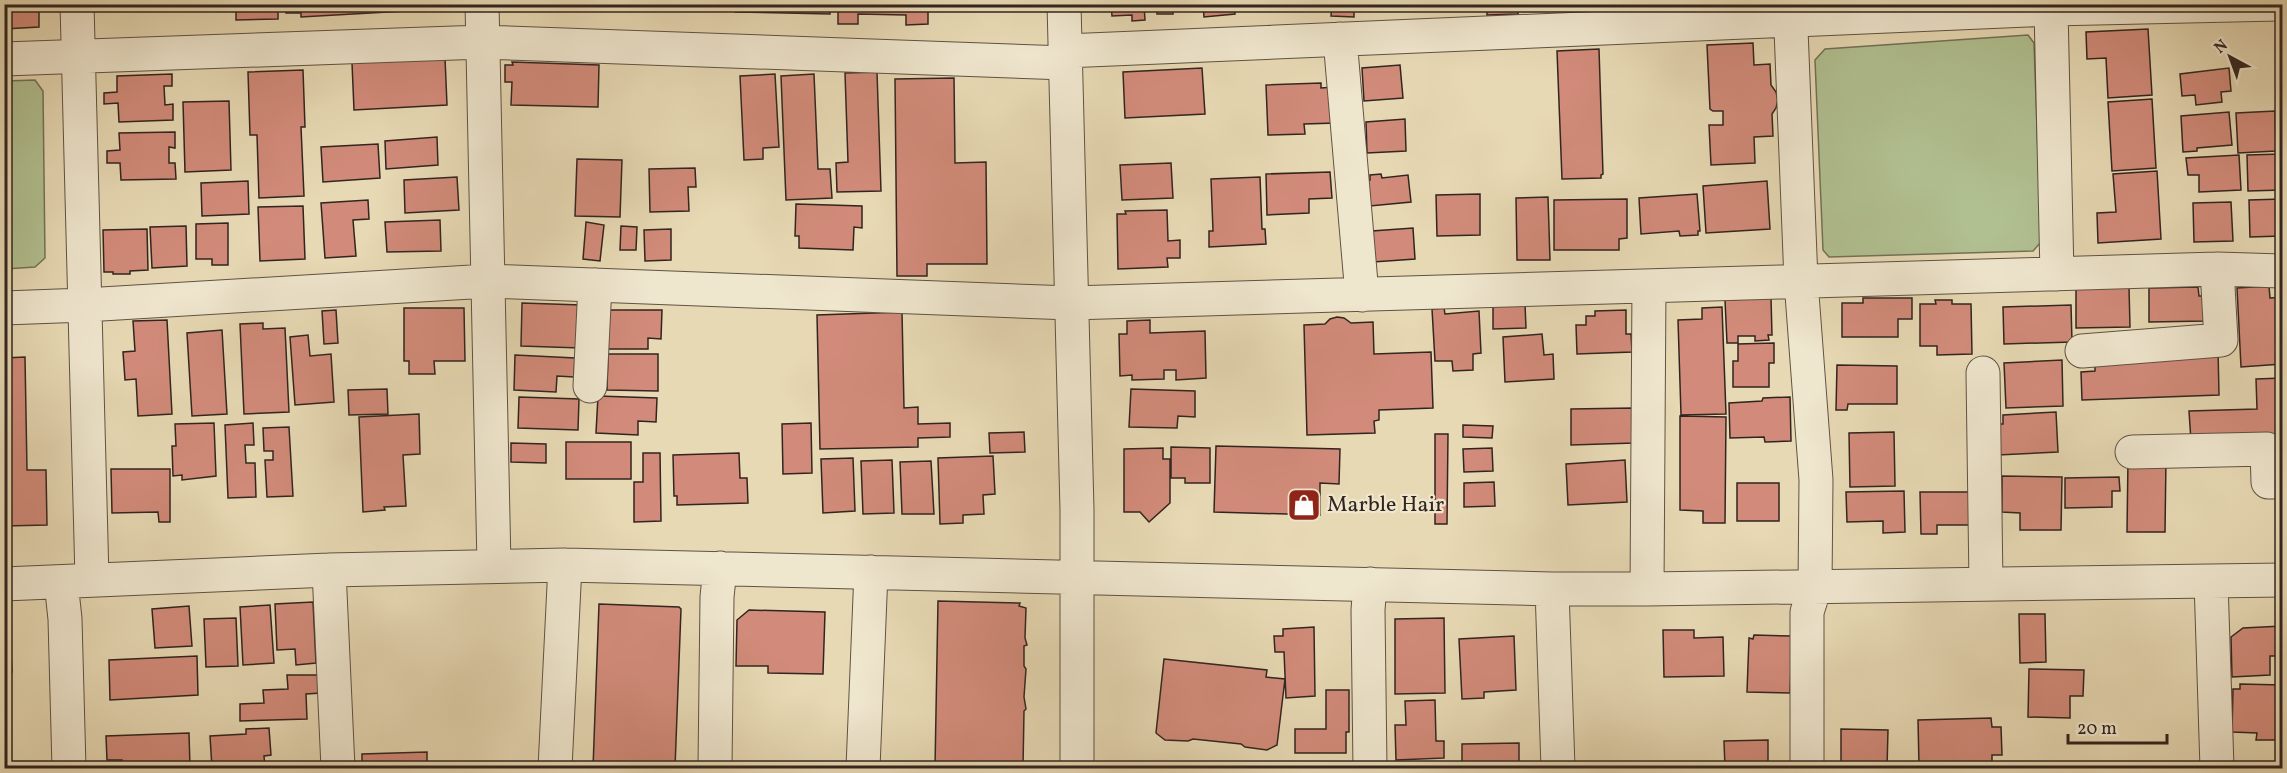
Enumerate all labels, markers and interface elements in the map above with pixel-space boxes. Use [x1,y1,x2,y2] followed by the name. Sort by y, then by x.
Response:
[2200,27,2260,87] north arrow
[2210,35,2233,59] text: N
[1286,487,1322,523] shop icon: Marble Hair
[1327,490,1444,521] place label: Marble Hair
[2068,707,2167,745] scale bar
[2077,717,2117,742] text: 20 m

